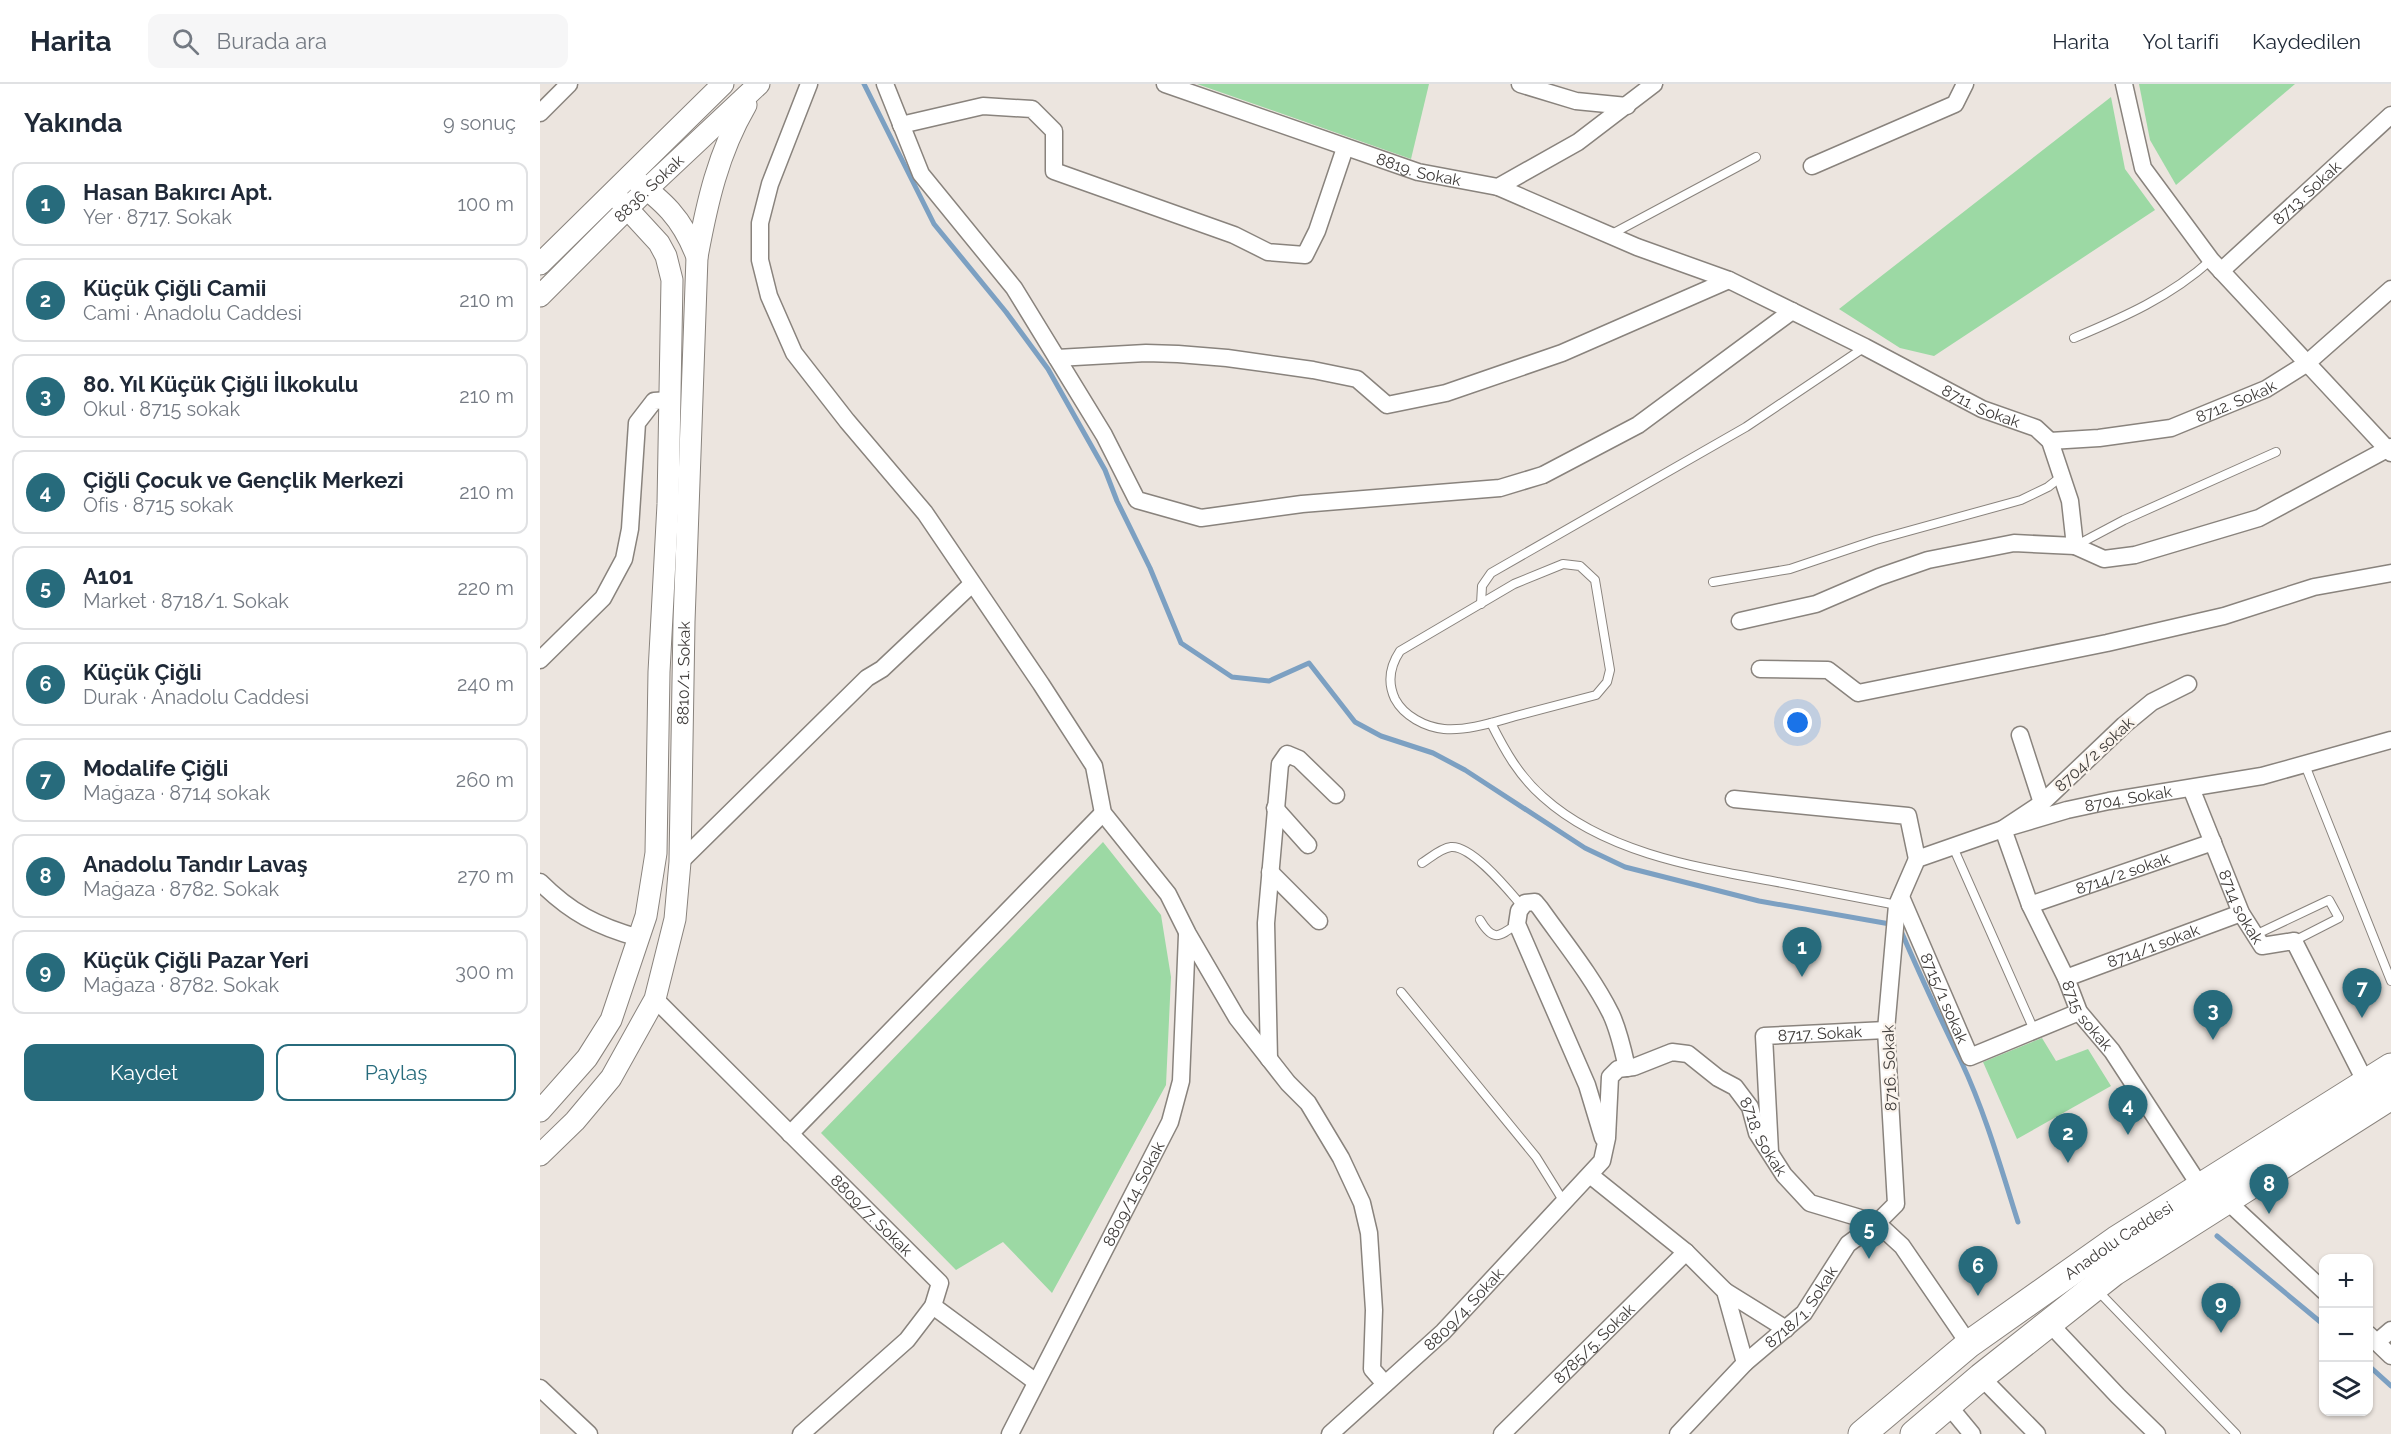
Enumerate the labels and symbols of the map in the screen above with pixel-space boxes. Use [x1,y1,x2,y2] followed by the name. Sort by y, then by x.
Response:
[1374,149,1463,190] street label: 8819. Sokak
[610,150,688,226] street label: 8836. Sokak
[2269,157,2345,229] street label: 8713. Sokak
[2193,376,2280,427] street label: 8712. Sokak
[1938,380,2023,432] street label: 8711. Sokak
[673,620,694,725] street label: 8810/1. Sokak
[1783,708,1812,737] your location
[2051,713,2138,796] street label: 8704/2 sokak
[2083,782,2174,816] street label: 8704. Sokak
[2073,848,2173,899] street label: 8714/2 sokak
[2215,867,2268,948] street label: 8714 sokak
[2105,920,2203,972] street label: 8714/1 sokak
[1782,928,1822,977] pin: 1
[1916,950,1972,1047] street label: 8715/1 sokak
[2342,968,2382,1018] pin: 7
[2058,978,2117,1055] street label: 8715 sokak
[2194,990,2232,1040] pin: 3
[1777,1022,1863,1045] street label: 8717. Sokak
[1878,1024,1901,1112] street label: 8716. Sokak
[2108,1086,2148,1135] pin: 4
[1736,1093,1791,1180] street label: 8718. Sokak
[2048,1114,2087,1163] pin: 2
[1099,1138,1169,1250] street label: 8809/14. Sokak
[2250,1164,2288,1214] pin: 8
[827,1171,917,1260] street label: 8809/7. Sokak
[2061,1198,2177,1284] street label: Anadolu Caddesi
[1850,1210,1888,1259] pin: 5
[1958,1246,1998,1296] pin: 6
[1761,1262,1842,1352] street label: 8718/1. Sokak
[1420,1264,1508,1355] street label: 8809/4. Sokak
[2202,1284,2240,1333] pin: 9
[1550,1299,1639,1388] street label: 8785/5. Sokak

